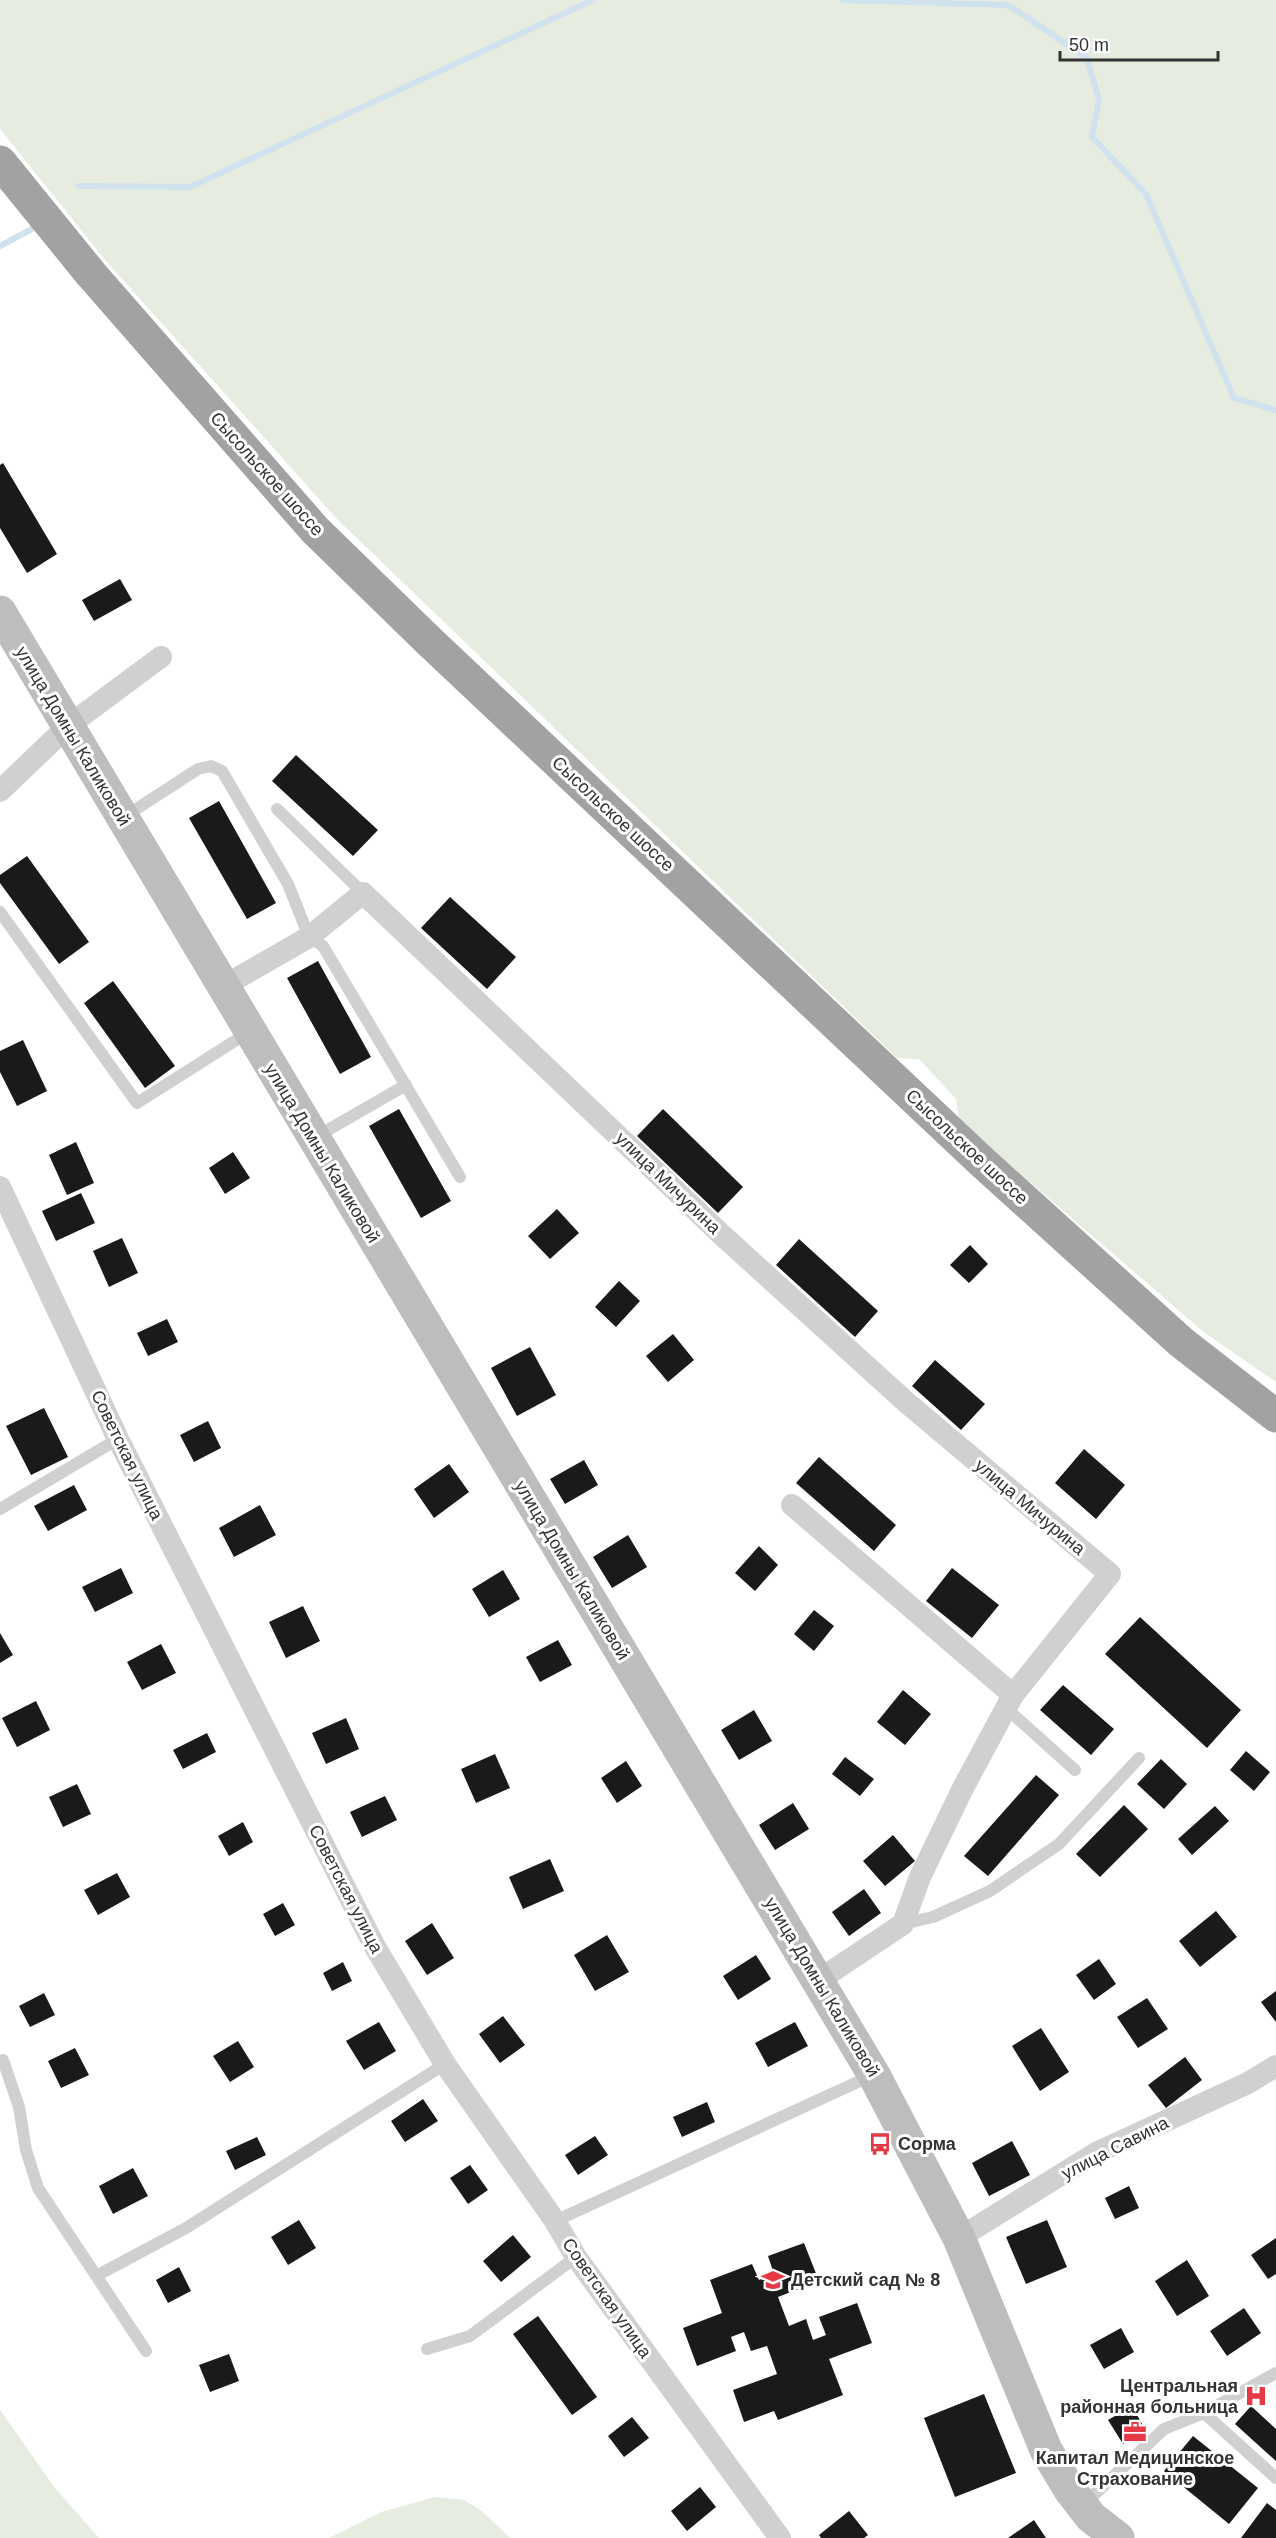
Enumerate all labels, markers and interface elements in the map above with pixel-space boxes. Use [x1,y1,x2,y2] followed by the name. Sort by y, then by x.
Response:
[1060,24,1218,62] scale bar
[1069,35,1109,55] text: 50 m
[206,408,328,540] street label: Сысольское шоссе
[11,643,135,829] street label: улица Домны Каликовой
[548,752,678,876] street label: Сысольское шоссе
[260,1060,384,1246] street label: улица Домны Каликовой
[902,1085,1032,1209] street label: Сысольское шоссе
[612,1128,725,1239] street label: улица Мичурина
[87,1387,167,1524] street label: Советская улица
[971,1455,1090,1560] street label: улица Мичурина
[510,1477,634,1663] street label: улица Домны Каликовой
[305,1821,387,1957] street label: Советская улица
[760,1894,884,2080] street label: улица Домны Каликовой
[1058,2112,1173,2184] street label: улица Савина
[867,2131,893,2157] bus stop icon: Сорма
[898,2134,957,2154] place label: Сорма
[558,2234,656,2362] street label: Советская улица
[760,2267,786,2293] school or university icon: Детский сад № 8
[791,2270,940,2290] place label: Детский сад № 8
[1060,2376,1239,2417] place label: Центральная районная больница
[1243,2383,1269,2409] hospital icon: Центральная районная больница
[1122,2419,1148,2445] office icon: Капитал Медицинское Страхование
[1036,2448,1234,2489] place label: Капитал Медицинское Страхование

